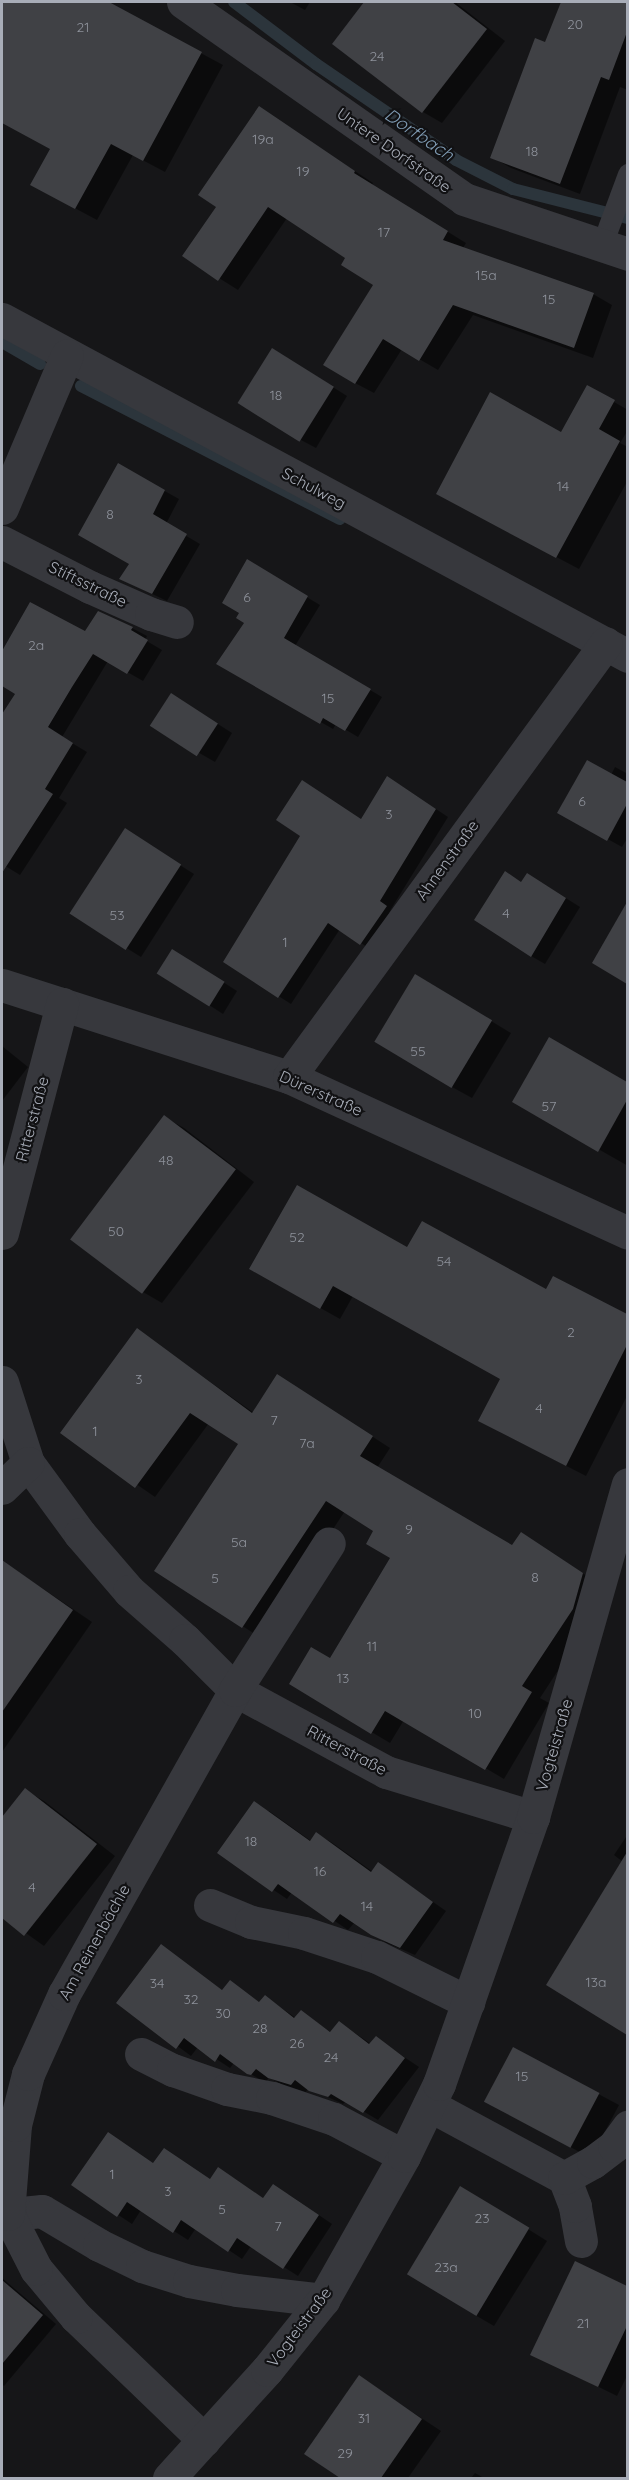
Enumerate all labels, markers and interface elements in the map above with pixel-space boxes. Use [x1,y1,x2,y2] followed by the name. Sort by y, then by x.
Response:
[567,16,583,32] house number: 20
[77,19,89,35] house number: 21
[370,48,384,64] house number: 24
[333,103,455,197] street label: Untere Dorfstraße
[380,104,458,166] water label: Dorfbach
[252,131,274,147] house number: 19a
[526,143,538,159] house number: 18
[297,163,309,179] house number: 19
[378,224,390,240] house number: 17
[475,267,497,283] house number: 15a
[543,291,555,307] house number: 15
[270,387,282,403] house number: 18
[279,463,349,513] street label: Schulweg
[557,478,569,494] house number: 14
[106,506,114,522] house number: 8
[46,557,130,611] street label: Stiftsstraße
[243,589,251,605] house number: 6
[28,637,44,653] house number: 2a
[322,690,334,706] house number: 15
[578,793,586,809] house number: 6
[385,806,393,822] house number: 3
[412,816,482,904] street label: Ahnenstraße
[502,905,510,921] house number: 4
[110,907,124,923] house number: 53
[282,934,288,950] house number: 1
[410,1043,426,1059] house number: 55
[276,1066,366,1120] street label: Dürerstraße
[11,1074,53,1164] street label: Ritterstraße
[542,1098,556,1114] house number: 57
[159,1152,173,1168] house number: 48
[108,1223,124,1239] house number: 50
[289,1229,305,1245] house number: 52
[436,1253,452,1269] house number: 54
[567,1324,575,1340] house number: 2
[135,1371,143,1387] house number: 3
[535,1400,543,1416] house number: 4
[270,1412,278,1428] house number: 7
[92,1423,98,1439] house number: 1
[299,1435,315,1451] house number: 7a
[405,1521,413,1537] house number: 9
[231,1534,247,1550] house number: 5a
[531,1569,539,1585] house number: 8
[211,1570,219,1586] house number: 5
[367,1638,377,1654] house number: 11
[337,1670,349,1686] house number: 13
[532,1697,576,1793] street label: Vogteistraße
[468,1705,482,1721] house number: 10
[304,1721,390,1779] street label: Ritterstraße
[245,1833,257,1849] house number: 18
[314,1863,326,1879] house number: 16
[28,1879,36,1895] house number: 4
[54,1881,134,2003] street label: Am Reinenbächle
[361,1898,373,1914] house number: 14
[586,1974,606,1990] house number: 13a
[150,1975,164,1991] house number: 34
[183,1991,199,2007] house number: 32
[215,2005,231,2021] house number: 30
[252,2020,268,2036] house number: 28
[289,2035,305,2051] house number: 26
[324,2049,338,2065] house number: 24
[516,2068,528,2084] house number: 15
[109,2166,115,2182] house number: 1
[164,2183,172,2199] house number: 3
[218,2201,226,2217] house number: 5
[474,2210,490,2226] house number: 23
[274,2218,282,2234] house number: 7
[434,2259,458,2275] house number: 23a
[263,2283,335,2371] street label: Vogteistraße
[577,2315,589,2331] house number: 21
[358,2410,370,2426] house number: 31
[337,2445,353,2461] house number: 29

